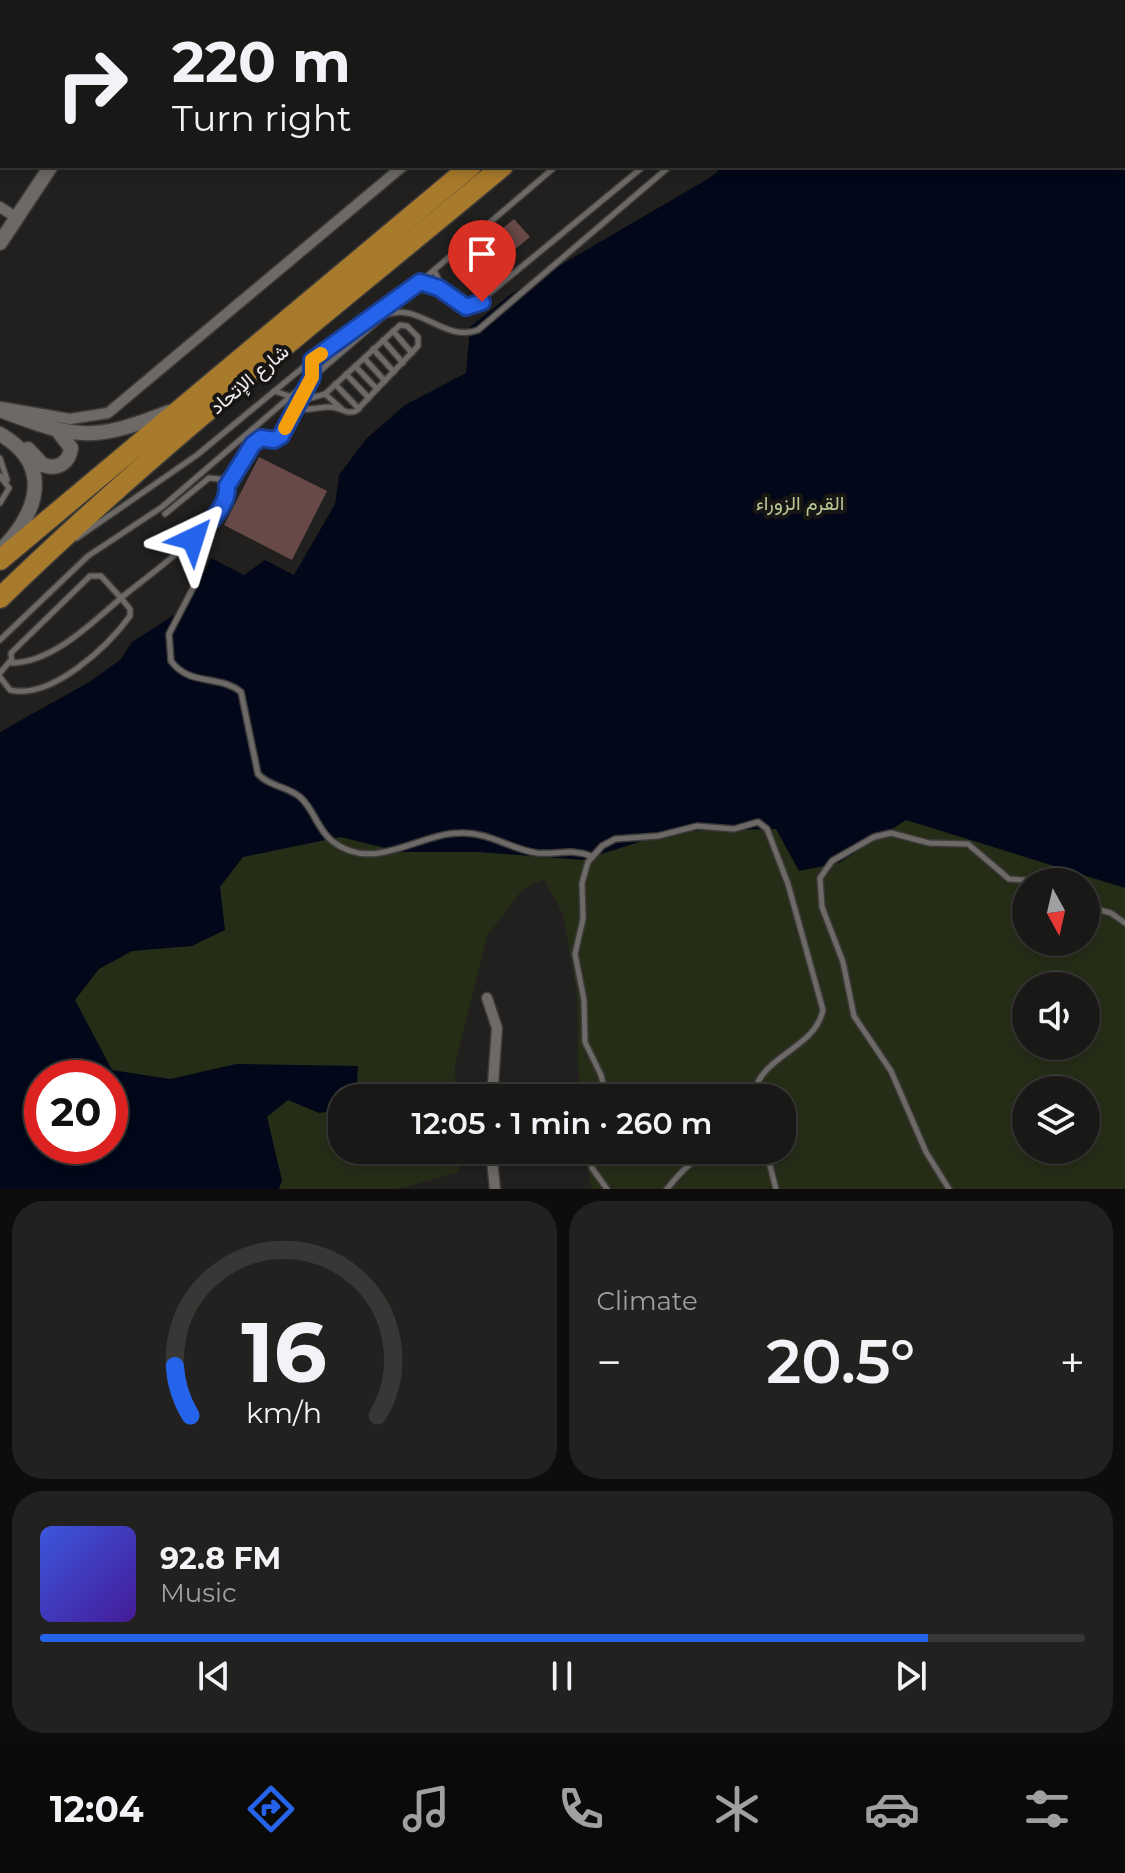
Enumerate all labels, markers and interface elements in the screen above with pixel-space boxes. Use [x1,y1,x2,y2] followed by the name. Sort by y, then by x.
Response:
[172,28,351,96] text: 220 m
[40,32,144,136] icon: right
[172,96,352,140] text: Turn right
[448,220,516,302] pin
[460,232,504,276] icon: arrive
[204,339,295,421] street label: شارع الإتحاد
[756,491,844,516] park label: القرم الزوراء
[151,497,235,581] position arrow
[1012,868,1100,956] north arrow
[1012,868,1100,1164] map controls
[1012,972,1100,1060] button: sound
[24,1060,128,1164] speed limit sign: 20
[1012,1076,1100,1164] button: layers
[412,1105,712,1142] text: 12:05 · 1 min · 260 m
[597,1285,698,1317] text: Climate
[241,1301,327,1403] text: 16
[766,1325,915,1398] text: 20.5°
[597,1335,622,1389] text: −
[1060,1335,1085,1389] text: +
[246,1395,322,1430] text: km/h
[160,1540,281,1577] text: 92.8 FM
[160,1577,237,1609] text: Music
[192,1654,236,1698] icon: previous
[540,1654,584,1698] icon: pause
[889,1654,933,1698] icon: next
[243,1781,299,1837] icon: directions
[398,1781,454,1837] icon: music
[553,1781,609,1837] icon: phone
[709,1781,765,1837] icon: climate
[864,1781,920,1837] icon: car
[1019,1781,1075,1837] icon: filters
[50,1787,144,1831] text: 12:04

